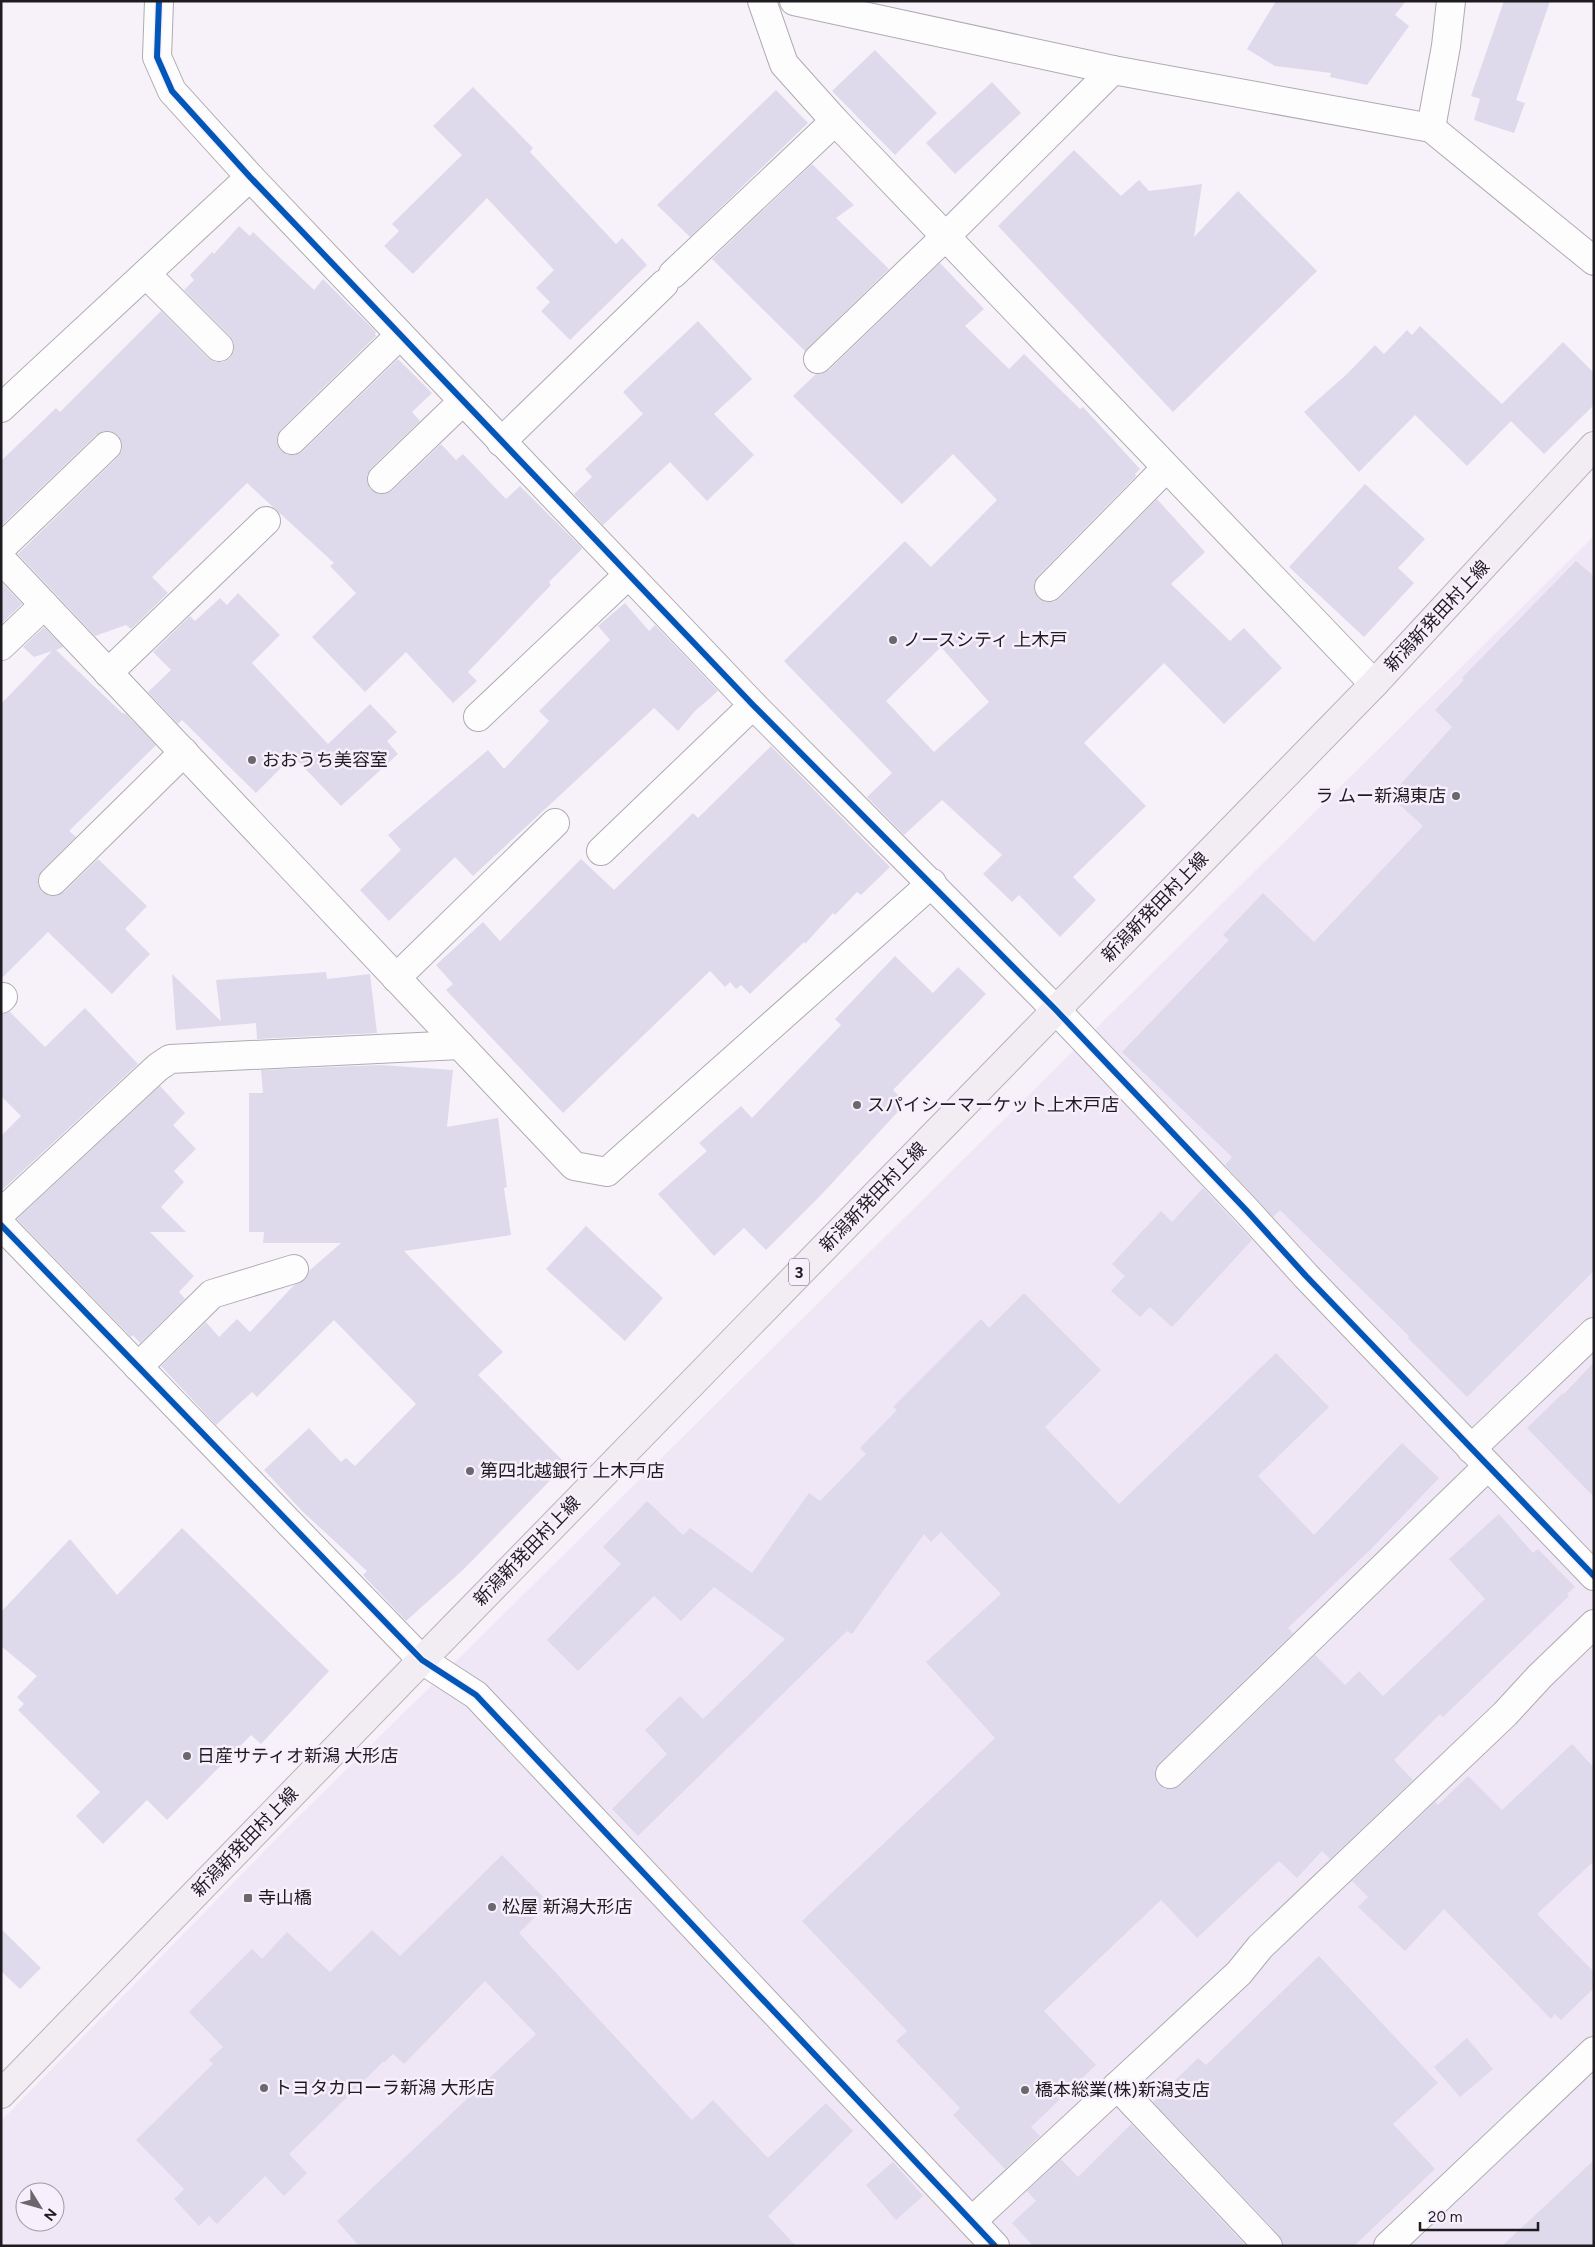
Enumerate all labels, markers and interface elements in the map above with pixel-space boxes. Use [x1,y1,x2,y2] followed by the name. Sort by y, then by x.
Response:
[1380,556,1494,676] street label: 新潟新発田村上線
[903,629,1067,651] place label: ノースシティ 上木戸
[887,634,899,646] marker: ノースシティ 上木戸
[262,749,388,771] place label: おおうち美容室
[246,754,258,766] marker: おおうち美容室
[1316,785,1446,807] place label: ラ ムー新潟東店
[1450,790,1462,802] marker: ラ ムー新潟東店
[1097,848,1213,966] street label: 新潟新発田村上線
[867,1094,1119,1116] place label: スパイシーマーケット上木戸店
[851,1099,863,1111] marker: スパイシーマーケット上木戸店
[815,1138,931,1256] street label: 新潟新発田村上線
[789,1258,809,1286] road number: 3
[480,1460,664,1482] place label: 第四北越銀行 上木戸店
[464,1465,476,1477] marker: 第四北越銀行 上木戸店
[469,1492,585,1610] street label: 新潟新発田村上線
[197,1745,398,1767] place label: 日産サティオ新潟 大形店
[181,1750,193,1762] marker: 日産サティオ新潟 大形店
[187,1783,303,1901] street label: 新潟新発田村上線
[258,1887,312,1909] place label: 寺山橋
[242,1892,254,1904] marker: 寺山橋
[502,1896,632,1918] place label: 松屋 新潟大形店
[486,1901,498,1913] marker: 松屋 新潟大形店
[274,2077,494,2099] place label: トヨタカローラ新潟 大形店
[1035,2079,1210,2101] place label: 橋本総業(株)新潟支店
[258,2082,270,2094] marker: トヨタカローラ新潟 大形店
[1019,2084,1031,2096] marker: 橋本総業(株)新潟支店
[15,2182,65,2232] north arrow
[1420,2200,1538,2232] scale bar
[40,2205,60,2224] text: N
[1428,2208,1462,2226] text: 20 m

